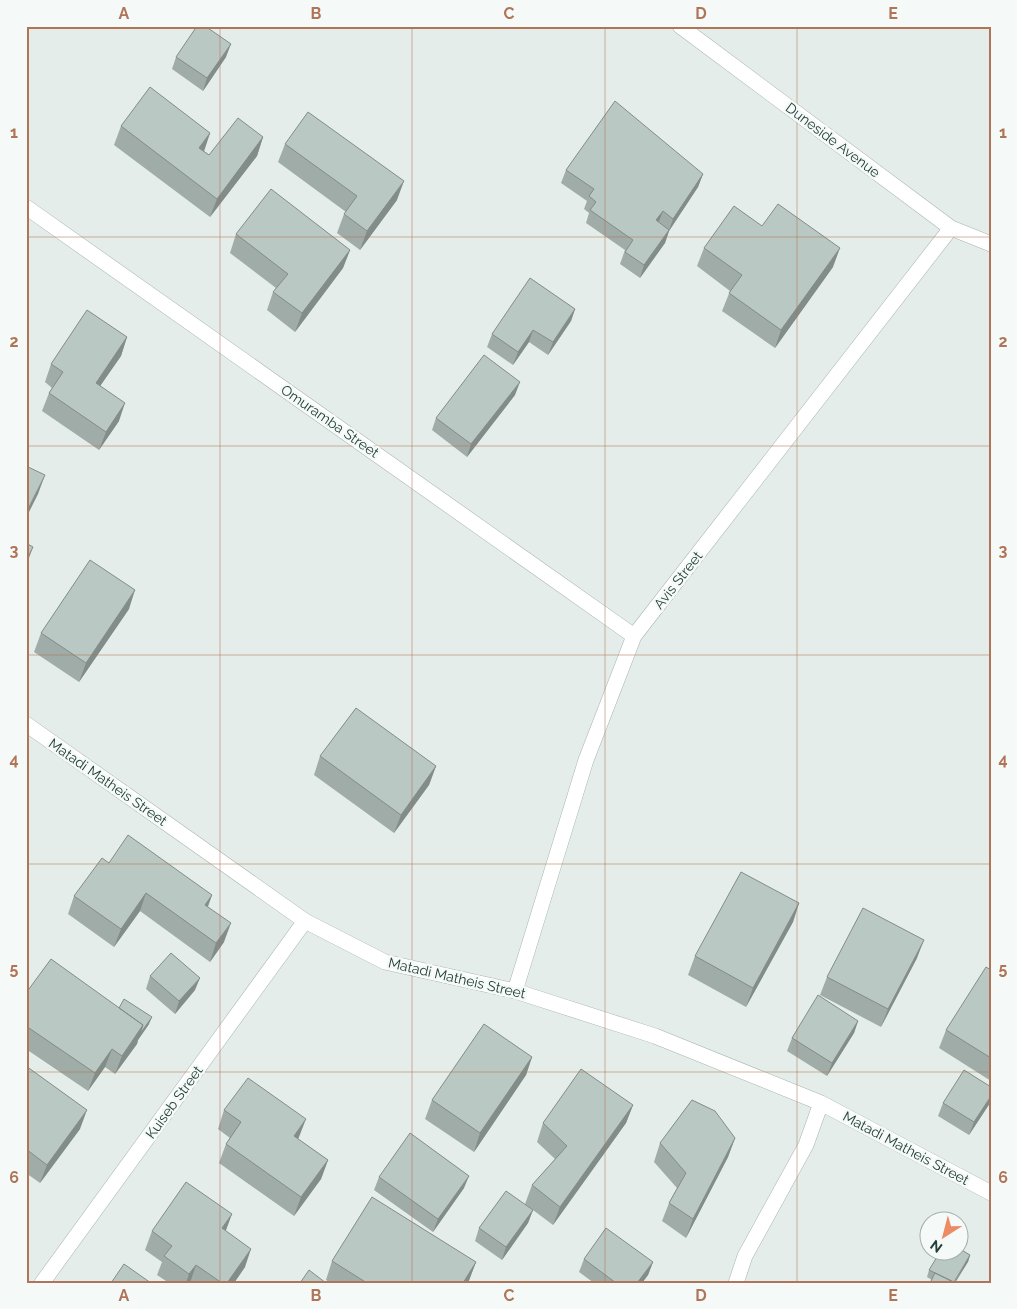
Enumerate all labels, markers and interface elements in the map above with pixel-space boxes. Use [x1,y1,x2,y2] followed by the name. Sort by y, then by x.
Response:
[119,4,130,23] text: A
[311,4,322,23] text: B
[504,4,515,23] text: C
[695,4,707,23] text: D
[888,4,898,23] text: E
[783,99,883,181] street label: Duneside Avenue
[10,123,18,142] text: 1
[999,123,1007,142] text: 1
[9,332,19,351] text: 2
[998,332,1008,351] text: 2
[278,381,382,461] street label: Omuramba Street
[10,541,19,560] text: 3
[999,541,1008,560] text: 3
[651,548,706,612] street label: Avis Street
[46,735,170,829] street label: Matadi Matheis Street
[9,750,19,769] text: 4
[998,750,1008,769] text: 4
[387,954,528,1002] street label: Matadi Matheis Street
[10,959,19,978] text: 5
[999,959,1008,978] text: 5
[142,1062,206,1142] street label: Kuiseb Street
[840,1108,972,1188] street label: Matadi Matheis Street
[9,1168,19,1187] text: 6
[998,1168,1008,1187] text: 6
[920,1212,970,1262] north arrow
[927,1237,945,1256] text: N
[119,1286,130,1305] text: A
[311,1286,322,1305] text: B
[504,1286,515,1305] text: C
[695,1286,707,1305] text: D
[888,1286,898,1305] text: E

